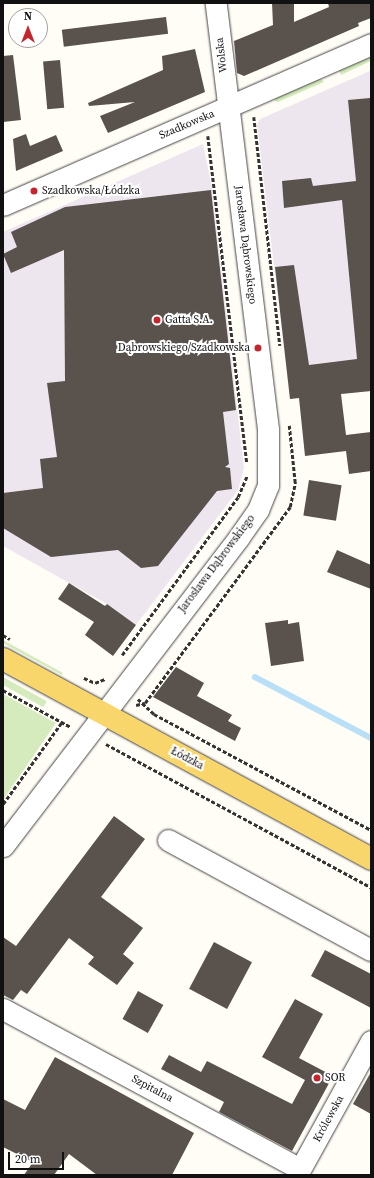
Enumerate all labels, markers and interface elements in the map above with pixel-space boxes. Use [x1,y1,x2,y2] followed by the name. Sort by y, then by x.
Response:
[8,8,48,48] north arrow
[24,9,32,24] text: N
[213,37,231,73] street label: Wolska
[157,107,217,143] street label: Szadkowska
[42,184,140,198] place label: Szadkowska/Łódzka
[231,185,259,305] street label: Jarosława Dąbrowskiego
[29,186,39,196] marker: Szadkowska/Łódzka
[165,313,213,327] place label: Gatta S.A.
[152,315,162,325] marker: Gatta S.A.
[118,341,250,355] place label: Dąbrowskiego/Szadkowska
[253,343,263,353] marker: Dąbrowskiego/Szadkowska
[176,512,258,616] street label: Jarosława Dąbrowskiego
[168,745,206,773] street label: Łódzka
[325,1071,345,1085] place label: SOR
[129,1073,175,1105] street label: Szpitalna
[312,1073,322,1083] marker: SOR
[311,1093,347,1145] street label: Królewska
[10,1144,66,1170] scale bar
[15,1151,41,1167] text: 20 m

